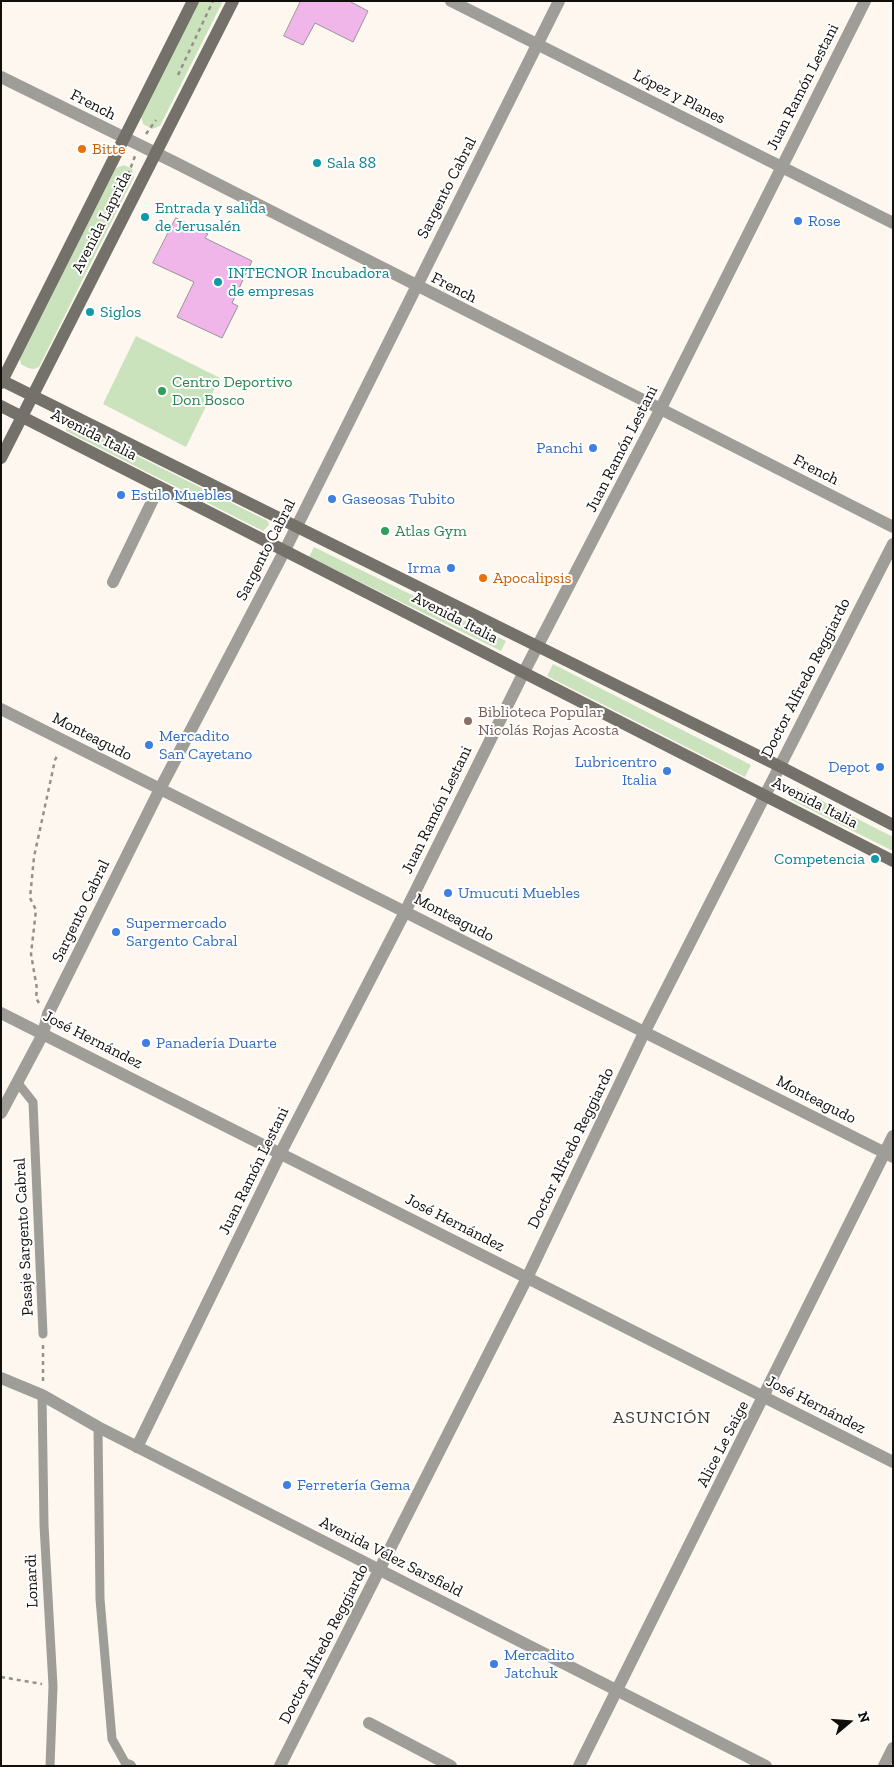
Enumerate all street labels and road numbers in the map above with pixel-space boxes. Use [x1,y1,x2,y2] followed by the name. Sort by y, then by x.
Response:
[763,21,843,153] street label: Juan Ramón Lestani
[630,66,728,128] street label: López y Planes
[67,85,119,125] street label: French
[413,134,481,242] street label: Sargento Cabral
[68,168,136,276] street label: Avenida Laprida
[428,268,480,308] street label: French
[582,383,662,515] street label: Juan Ramón Lestani
[48,405,140,465] street label: Avenida Italia
[790,450,842,490] street label: French
[232,496,300,604] street label: Sargento Cabral
[409,588,501,648] street label: Avenida Italia
[757,595,855,761] street label: Doctor Alfredo Reggiardo
[49,709,135,765] street label: Monteagudo
[398,743,476,877] street label: Juan Ramón Lestani
[769,773,861,833] street label: Avenida Italia
[48,857,114,965] street label: Sargento Cabral
[411,890,497,946] street label: Monteagudo
[40,1007,146,1073] street label: José Hernández
[524,1064,618,1232] street label: Doctor Alfredo Reggiardo
[773,1072,859,1128] street label: Monteagudo
[215,1104,293,1238] street label: Juan Ramón Lestani
[10,1157,38,1317] street label: Pasaje Sargento Cabral
[402,1190,508,1256] street label: José Hernández
[763,1372,869,1438] street label: José Hernández
[693,1398,753,1490] street label: Alice Le Saige
[316,1513,466,1601] street label: Avenida Vélez Sarsfield
[21,1554,43,1608] street label: Lonardi
[275,1561,373,1727] street label: Doctor Alfredo Reggiardo

